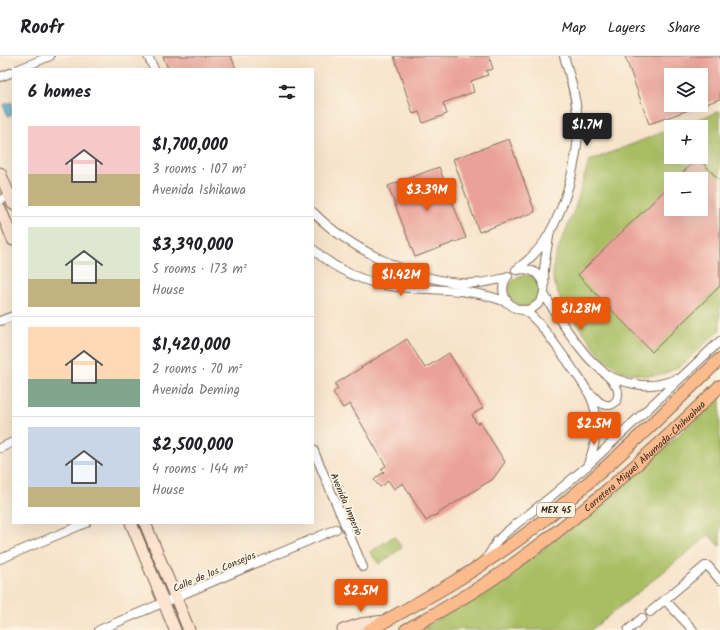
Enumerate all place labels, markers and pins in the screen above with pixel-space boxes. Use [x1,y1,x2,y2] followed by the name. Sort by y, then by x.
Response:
[559,113,615,147] pin: $1.7M
[394,178,460,212] pin: $3.39M
[368,263,434,297] pin: $1.42M
[548,297,614,331] pin: $1.28M
[566,412,622,446] pin: $2.5M
[333,579,389,613] pin: $2.5M

